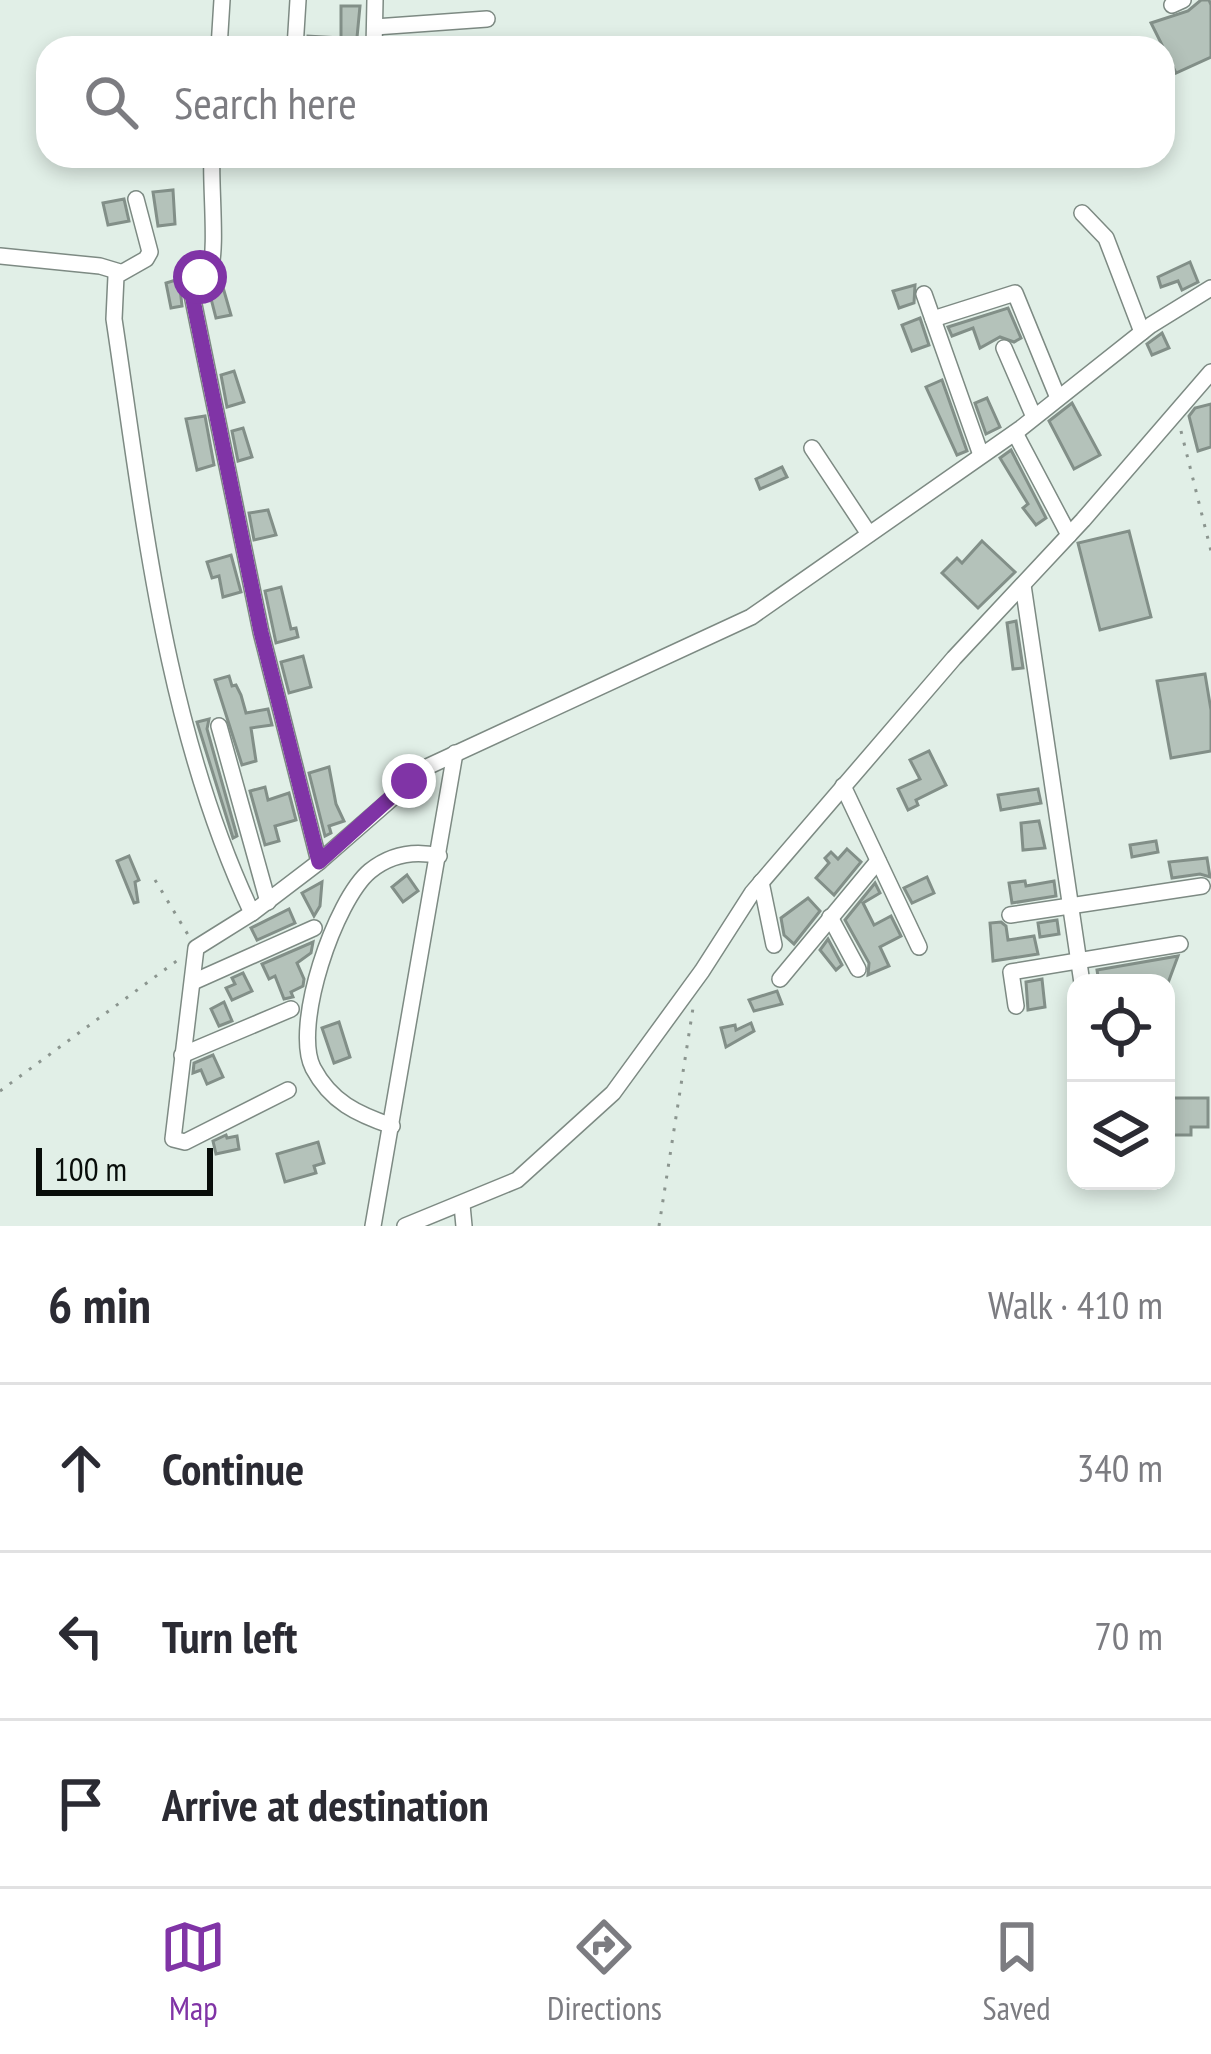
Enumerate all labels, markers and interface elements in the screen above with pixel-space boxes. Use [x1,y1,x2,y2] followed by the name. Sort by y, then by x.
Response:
[36,36,1175,168] search box
[78,69,144,135] icon: search
[174,73,357,131] text: Search here
[173,250,227,304] route start
[382,754,436,808] route end
[1067,974,1175,1190] map controls
[1067,974,1175,1082] button: locate
[1067,1082,1175,1190] button: layers
[36,1142,213,1195] scale bar
[54,1147,127,1190] text: 100 m
[48,1271,151,1337] text: 6 min
[988,1279,1163,1330] text: Walk · 410 m
[48,1435,114,1501] icon: ahead
[162,1439,304,1497] text: Continue
[1077,1442,1163,1493] text: 340 m
[48,1603,114,1669] icon: left
[162,1607,297,1665] text: Turn left
[1094,1610,1163,1661] text: 70 m
[48,1771,114,1837] icon: arrive
[162,1775,489,1833] text: Arrive at destination
[160,1914,226,2029] tab: Map
[547,1914,662,2029] tab: Directions
[983,1914,1051,2029] tab: Saved

